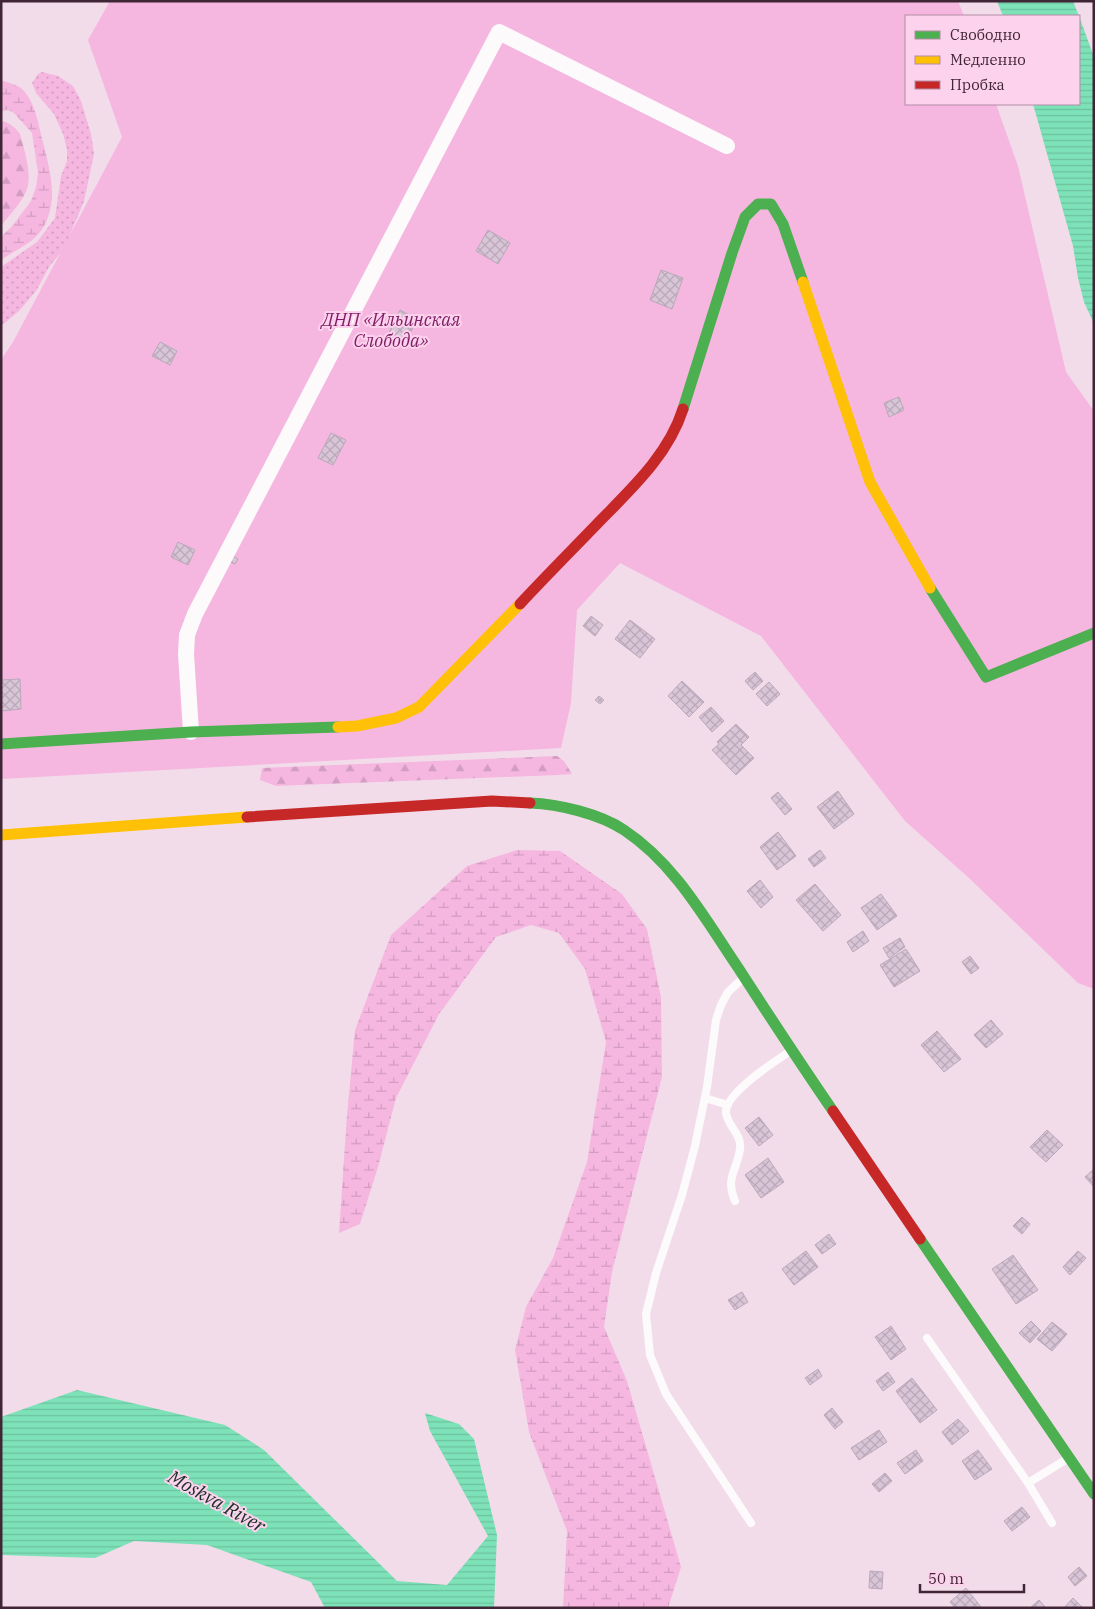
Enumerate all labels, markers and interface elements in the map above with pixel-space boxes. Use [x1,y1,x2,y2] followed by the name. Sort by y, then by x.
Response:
[905,15,1080,105] legend
[950,25,1021,44] text: Свободно
[950,50,1026,69] text: Медленно
[950,75,1005,94] text: Пробка
[319,308,461,352] park label: ДНП «Ильинская Слобода»
[163,1464,270,1538] water label: Moskva River
[920,1562,1024,1594] scale bar
[928,1569,964,1588] text: 50 m

